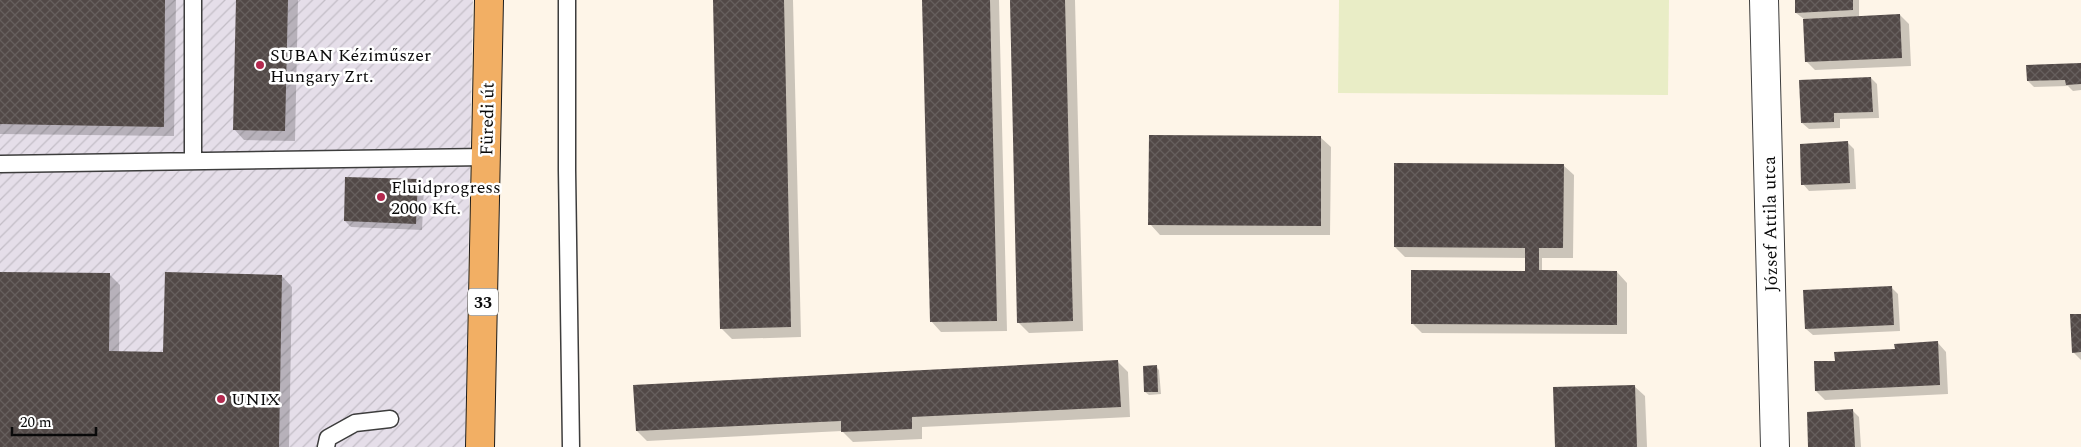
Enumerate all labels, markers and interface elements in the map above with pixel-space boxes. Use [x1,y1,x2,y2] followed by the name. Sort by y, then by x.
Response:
[270,42,431,90] place label: SUBAN Kéziműszer Hungary Zrt.
[254,59,266,71] marker: SUBAN Kéziműszer Hungary Zrt.
[473,82,502,156] street label: Füredi út
[1756,156,1785,292] street label: József Attila utca
[391,174,501,222] place label: Fluidprogress 2000 Kft.
[375,191,387,203] marker: Fluidprogress 2000 Kft.
[468,288,498,316] road number: 33
[231,386,280,413] place label: UNIX
[215,393,227,405] marker: UNIX
[12,404,96,436] scale bar
[20,411,52,434] text: 20 m

